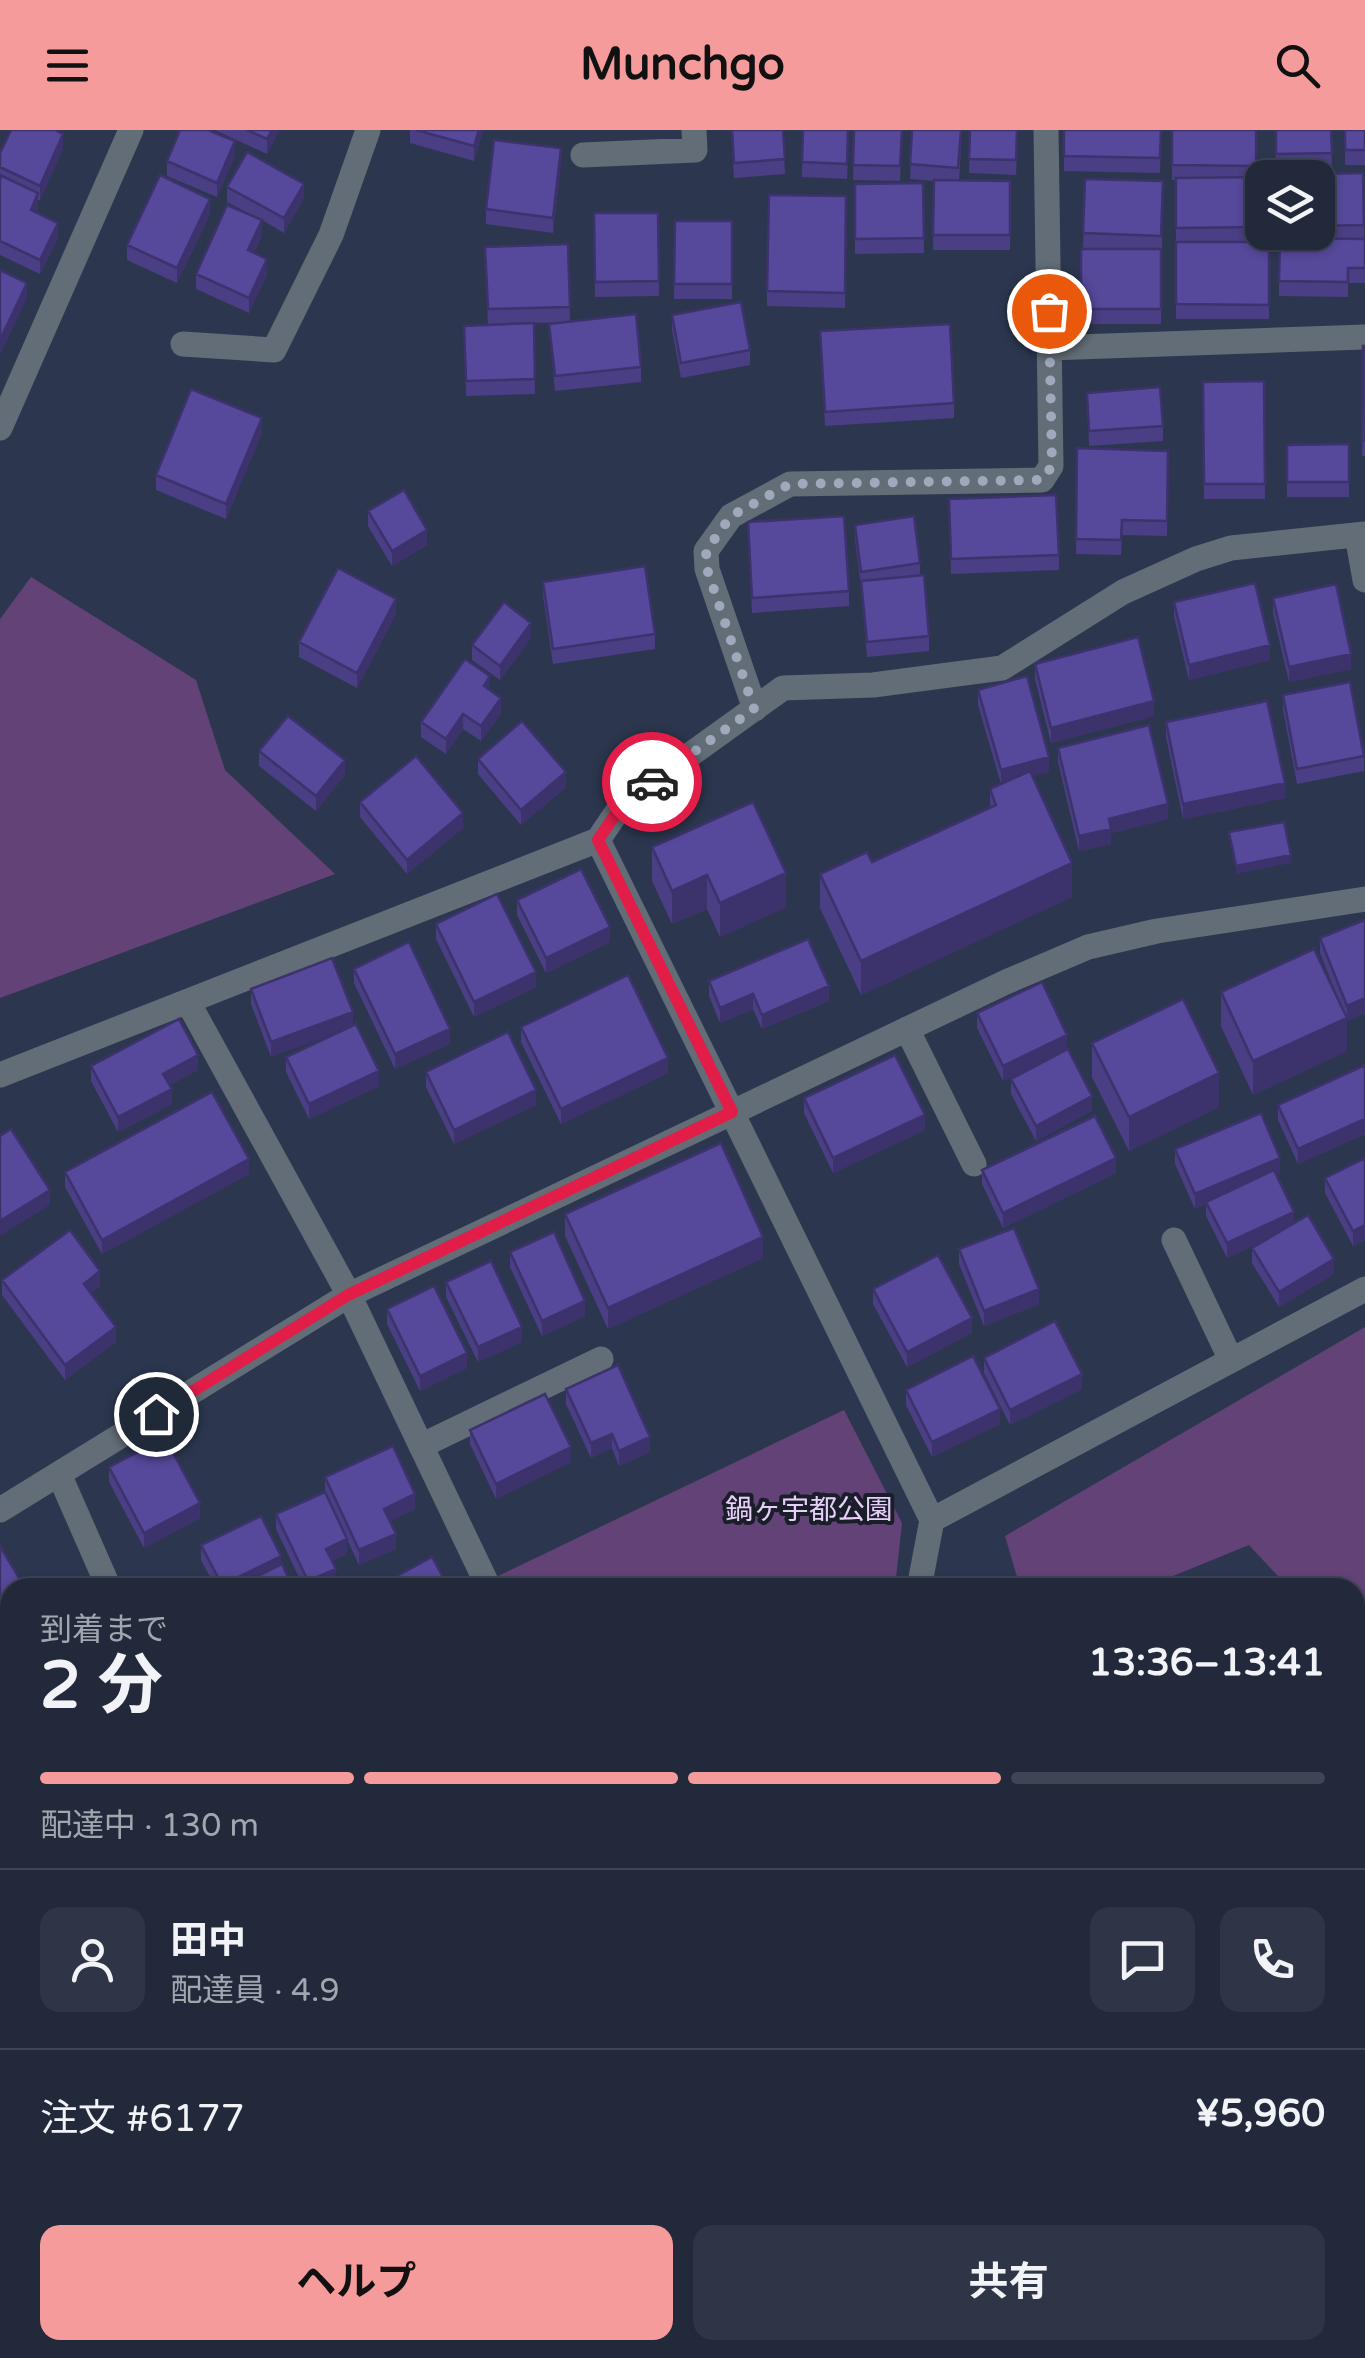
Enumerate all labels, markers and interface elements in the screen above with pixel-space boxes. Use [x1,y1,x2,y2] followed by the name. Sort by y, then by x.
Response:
[40,38,95,93] icon: menu
[580,38,785,92] text: Munchgo
[1270,38,1325,93] icon: search
[1245,160,1335,250] map controls
[1245,160,1335,250] button: layers
[1007,269,1092,354] pin
[1022,284,1077,339] icon: bag
[602,732,702,832] courier
[625,755,680,810] icon: car
[114,1372,199,1457] pin
[129,1387,184,1442] icon: home
[725,1493,893,1527] park label: 鍋ヶ宇都公園
[40,1611,168,1649] text: 到着まで
[1088,1640,1325,1686] text: 13:36–13:41
[40,1647,163,1726] text: 2 分
[40,1807,259,1845] text: 配達中 · 130 m
[40,1907,145,2012] button: person
[1090,1907,1195,2012] button: chat
[1220,1907,1325,2012] button: phone
[170,1918,246,1964] text: 田中
[170,1972,339,2010] text: 配達員 · 4.9
[1195,2091,1325,2137] text: ¥5,960
[40,2096,245,2142] text: 注文 #6177
[40,2225,673,2340] button: ヘルプ
[693,2225,1325,2340] button: 共有

